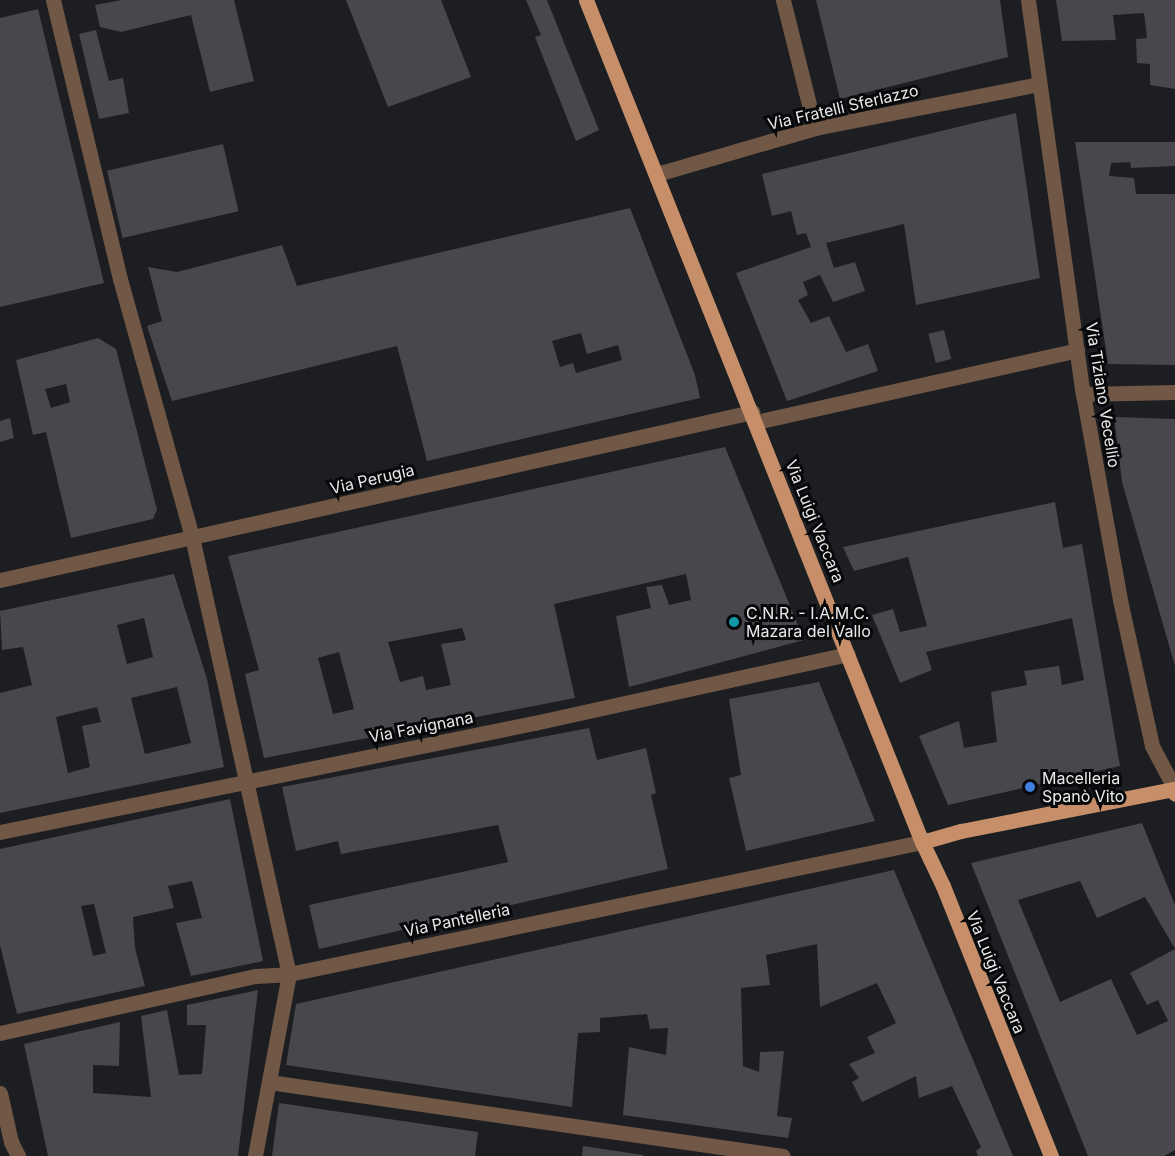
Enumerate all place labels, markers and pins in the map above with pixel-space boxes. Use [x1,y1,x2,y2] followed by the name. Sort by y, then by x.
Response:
[746,603,871,641] place label: C.N.R. - I.A.M.C. Mazara del Vallo
[727,615,741,629] marker: C.N.R. - I.A.M.C. Mazara del Vallo
[1042,768,1124,806] place label: Macelleria Spanò Vito
[1023,780,1037,794] marker: Macelleria Spanò Vito

